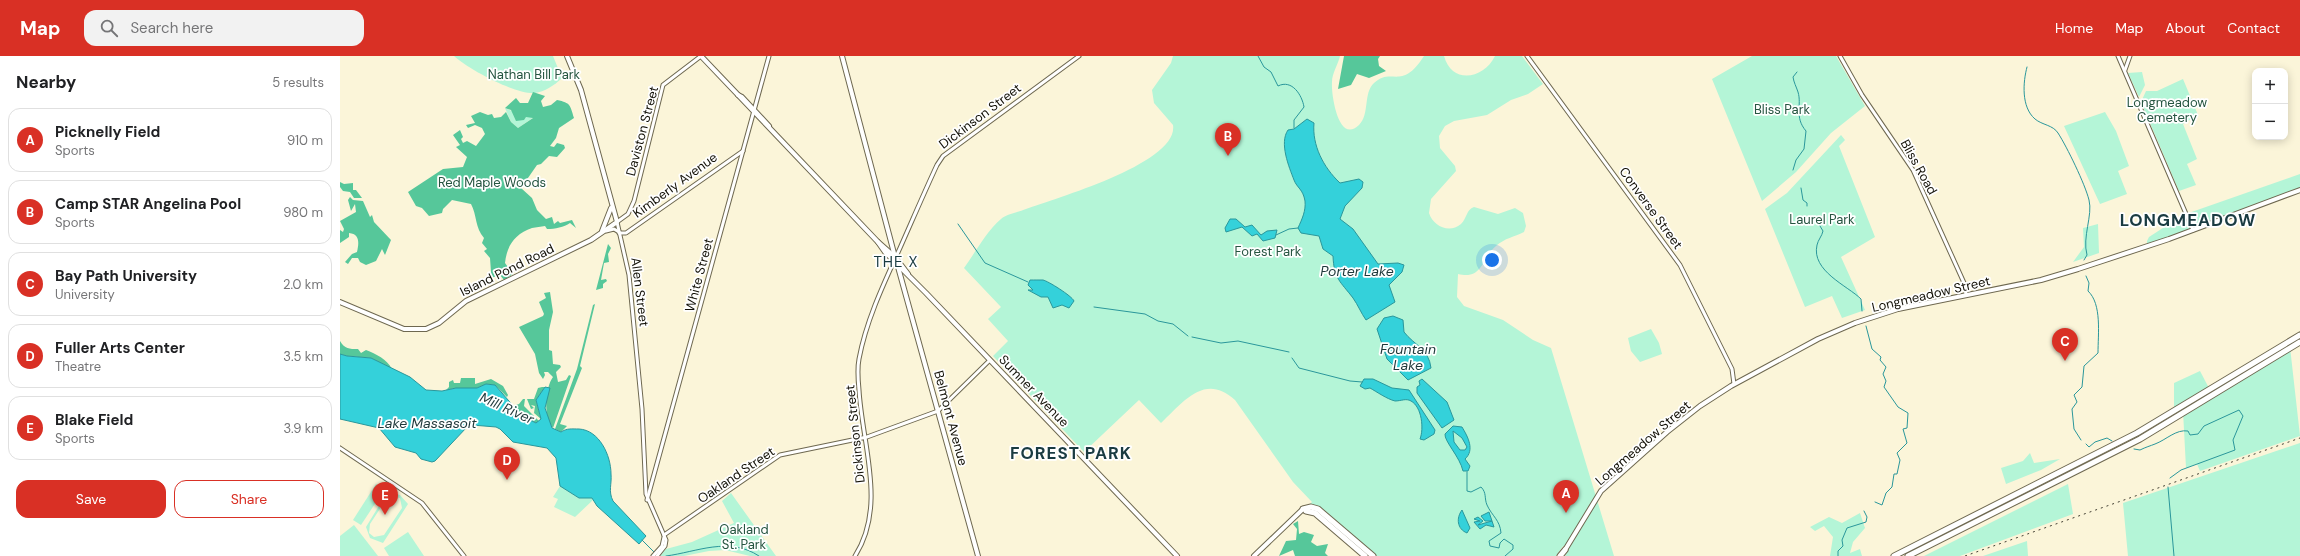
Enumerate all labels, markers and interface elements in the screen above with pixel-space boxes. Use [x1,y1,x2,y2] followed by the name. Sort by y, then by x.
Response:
[84,10,364,46] search box
[20,16,60,41] text: Map
[98,17,120,39] icon: search
[130,18,213,38] text: Search here
[2055,19,2093,37] text: Home
[2115,19,2143,37] text: Map
[2165,19,2205,37] text: About
[2227,19,2280,37] text: Contact
[488,66,581,83] park label: Nathan Bill Park
[2252,68,2288,140] map controls
[2252,68,2288,104] button: +
[16,71,76,93] text: Nearby
[272,74,324,91] text: 5 results
[935,80,1025,152] street label: Dickinson Street
[622,84,662,178] street label: Daviston Street
[2127,94,2207,126] park label: Longmeadow Cemetery
[1754,101,1810,118] park label: Bliss Park
[2252,104,2288,140] button: −
[55,122,160,142] text: Picknelly Field
[1215,123,1241,156] pin: B
[25,132,35,149] text: A
[287,132,323,149] text: 910 m
[1897,136,1941,198] street label: Bliss Road
[55,142,95,159] text: Sports
[629,149,721,221] street label: Kimberly Avenue
[1616,164,1686,252] street label: Converse Street
[438,174,546,191] park label: Red Maple Woods
[55,194,241,214] text: Camp STAR Angelina Pool
[26,204,34,221] text: B
[283,204,323,221] text: 980 m
[2120,209,2256,231] district label: LONGMEADOW
[1789,211,1855,228] park label: Laurel Park
[55,214,95,231] text: Sports
[681,236,717,314] street label: White Street
[457,240,557,300] street label: Island Pond Road
[1235,243,1302,260] park label: Forest Park
[1482,250,1502,270] your location
[873,252,919,272] district label: THE X
[627,256,653,328] street label: Allen Street
[1320,262,1394,280] water label: Porter Lake
[55,266,197,286] text: Bay Path University
[1870,272,1992,316] street label: Longmeadow Street
[25,276,35,293] text: C
[283,276,323,293] text: 2.0 km
[55,286,115,303] text: University
[2052,328,2078,361] pin: C
[55,338,185,358] text: Fuller Arts Center
[1380,340,1436,374] water label: Fountain Lake
[25,348,35,365] text: D
[283,348,323,365] text: 3.5 km
[995,351,1073,431] street label: Sumner Avenue
[55,358,101,375] text: Theatre
[930,369,972,467] street label: Belmont Avenue
[841,384,869,484] street label: Dickinson Street
[477,388,538,428] water label: Mill River
[1592,397,1694,489] street label: Longmeadow Street
[55,410,133,430] text: Blake Field
[377,414,477,432] water label: Lake Massasoit
[26,420,34,437] text: E
[283,420,323,437] text: 3.9 km
[55,430,95,447] text: Sports
[1010,442,1132,464] district label: FOREST PARK
[694,443,778,507] street label: Oakland Street
[494,447,520,480] pin: D
[16,480,166,518] button: Save
[174,480,324,518] button: Share
[1553,480,1579,513] pin: A
[372,482,398,515] pin: E
[719,521,769,553] park label: Oakland St. Park

